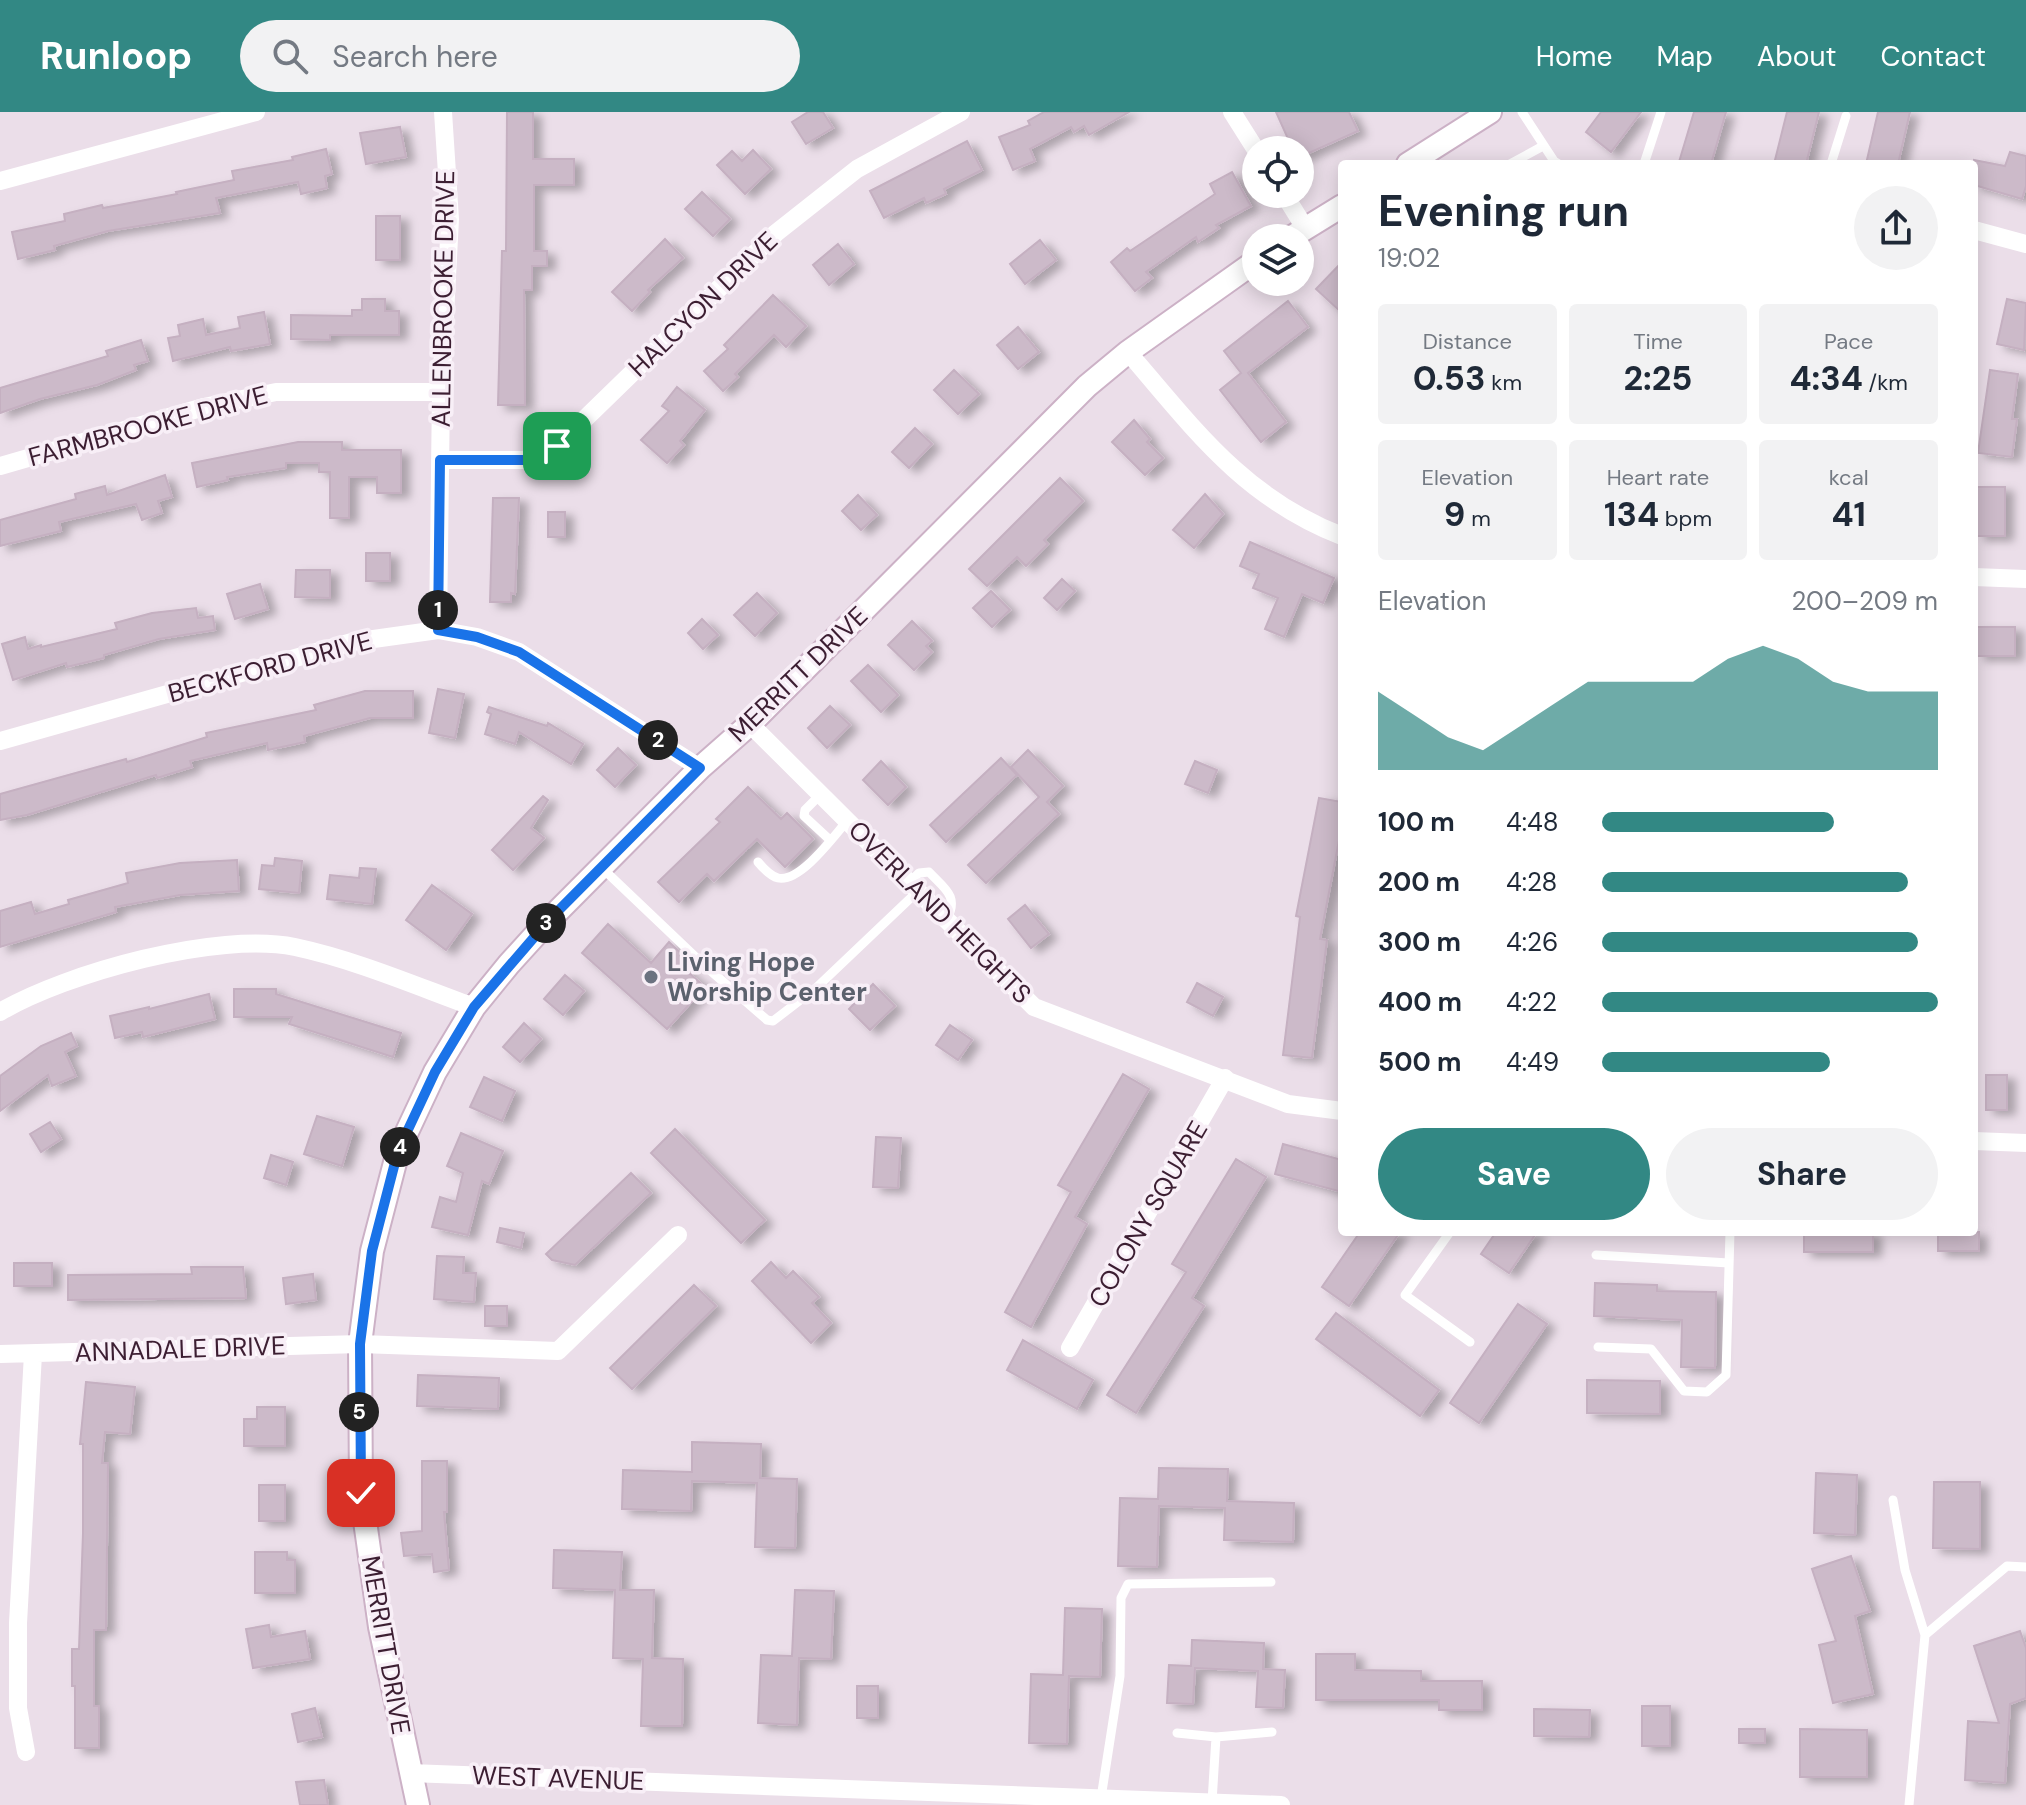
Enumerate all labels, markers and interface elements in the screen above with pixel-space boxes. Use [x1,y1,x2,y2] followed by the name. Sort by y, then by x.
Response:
[240,20,800,92] search box
[40,31,192,81] text: Runloop
[268,34,312,78] icon: search
[332,37,498,76] text: Search here
[1536,38,1612,75] text: Home
[1656,38,1713,75] text: Map
[1757,38,1836,75] text: About
[1880,38,1986,75] text: Contact
[1242,136,1314,296] map controls
[1242,136,1314,208] button: locate
[424,170,462,428] street label: ALLENBROOKE DRIVE
[1378,182,1629,240] text: Evening run
[1854,186,1938,270] button: share
[621,224,785,384] street label: HALCYON DRIVE
[1242,224,1314,296] button: layers
[1378,241,1440,275] text: 19:02
[1423,327,1512,356] text: Distance
[1633,327,1683,356] text: Time
[1824,327,1873,356] text: Pace
[1413,356,1485,401] text: 0.53
[1623,356,1693,401] text: 2:25
[1789,356,1863,401] text: 4:34
[1485,368,1522,397] text: km
[1863,368,1908,397] text: /km
[25,378,271,474] street label: FARMBROOKE DRIVE
[523,412,591,480] pin
[535,424,579,468] icon: arrive
[1421,463,1513,492] text: Elevation
[1607,463,1709,492] text: Heart rate
[1829,463,1869,492] text: kcal
[1444,492,1465,537] text: 9
[1604,492,1659,537] text: 134
[1831,492,1866,537] text: 41
[1465,504,1491,533] text: m
[1659,504,1712,533] text: bpm
[1378,584,1486,618] text: Elevation
[1791,584,1938,618] text: 200–209 m
[418,590,458,630] pin: 1
[434,595,442,624] text: 1
[721,599,875,749] street label: MERRITT DRIVE
[164,623,376,711] street label: BECKFORD DRIVE
[638,720,678,760] pin: 2
[652,725,664,754] text: 2
[1378,805,1455,839] text: 100 m
[1506,805,1559,839] text: 4:48
[841,813,1039,1011] street label: OVERLAND HEIGHTS
[1378,865,1460,899] text: 200 m
[1506,865,1557,899] text: 4:28
[526,903,566,943] pin: 3
[539,908,553,937] text: 3
[1378,925,1461,959] text: 300 m
[1506,925,1558,959] text: 4:26
[667,945,867,1009] place label: Living Hope Worship Center
[642,968,660,986] marker: Living Hope Worship Center
[1378,985,1462,1019] text: 400 m
[1506,985,1557,1019] text: 4:22
[1378,1045,1461,1079] text: 500 m
[1506,1045,1559,1079] text: 4:49
[1081,1115,1215,1313] street label: COLONY SQUARE
[380,1127,420,1167] pin: 4
[1378,1128,1650,1220] button: Save
[1666,1128,1938,1220] button: Share
[393,1132,407,1161] text: 4
[74,1328,286,1370] street label: ANNADALE DRIVE
[339,1392,379,1432] pin: 5
[352,1397,366,1426] text: 5
[327,1459,395,1527] pin
[339,1471,383,1515] icon: check
[354,1553,418,1737] street label: MERRITT DRIVE
[471,1758,645,1798] street label: WEST AVENUE

